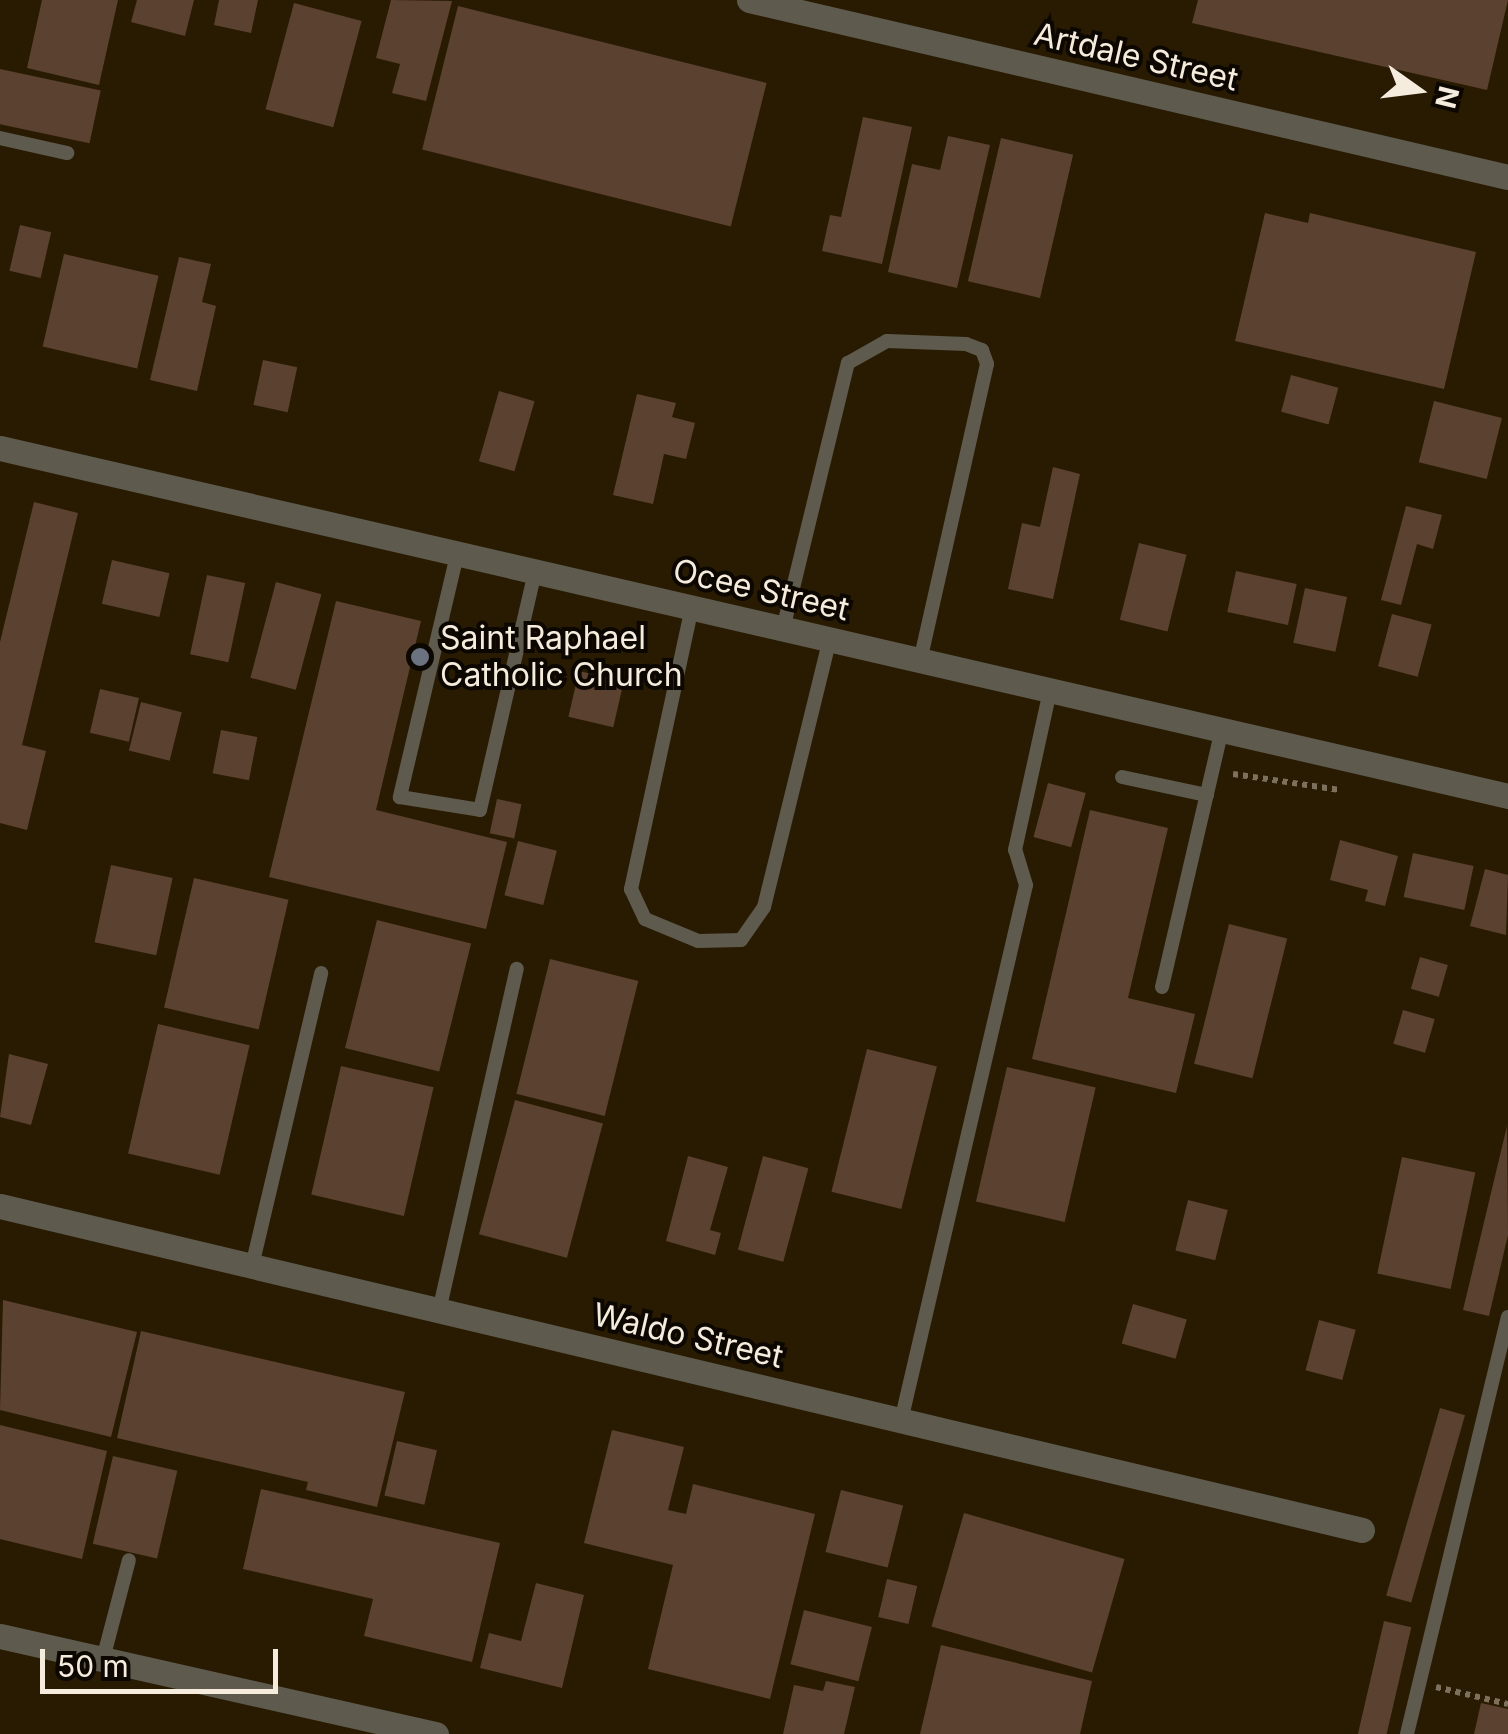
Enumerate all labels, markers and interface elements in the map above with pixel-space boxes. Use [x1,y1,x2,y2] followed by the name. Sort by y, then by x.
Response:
[1030,15,1242,99] street label: Artdale Street
[1368,40,1468,140] north arrow
[1428,83,1466,112] text: N
[669,551,853,629] street label: Ocee Street
[440,620,683,695] place label: Saint Raphael Catholic Church
[409,646,431,668] marker: Saint Raphael Catholic Church
[589,1296,787,1376] street label: Waldo Street
[45,1629,282,1691] scale bar
[57,1648,129,1684] text: 50 m

